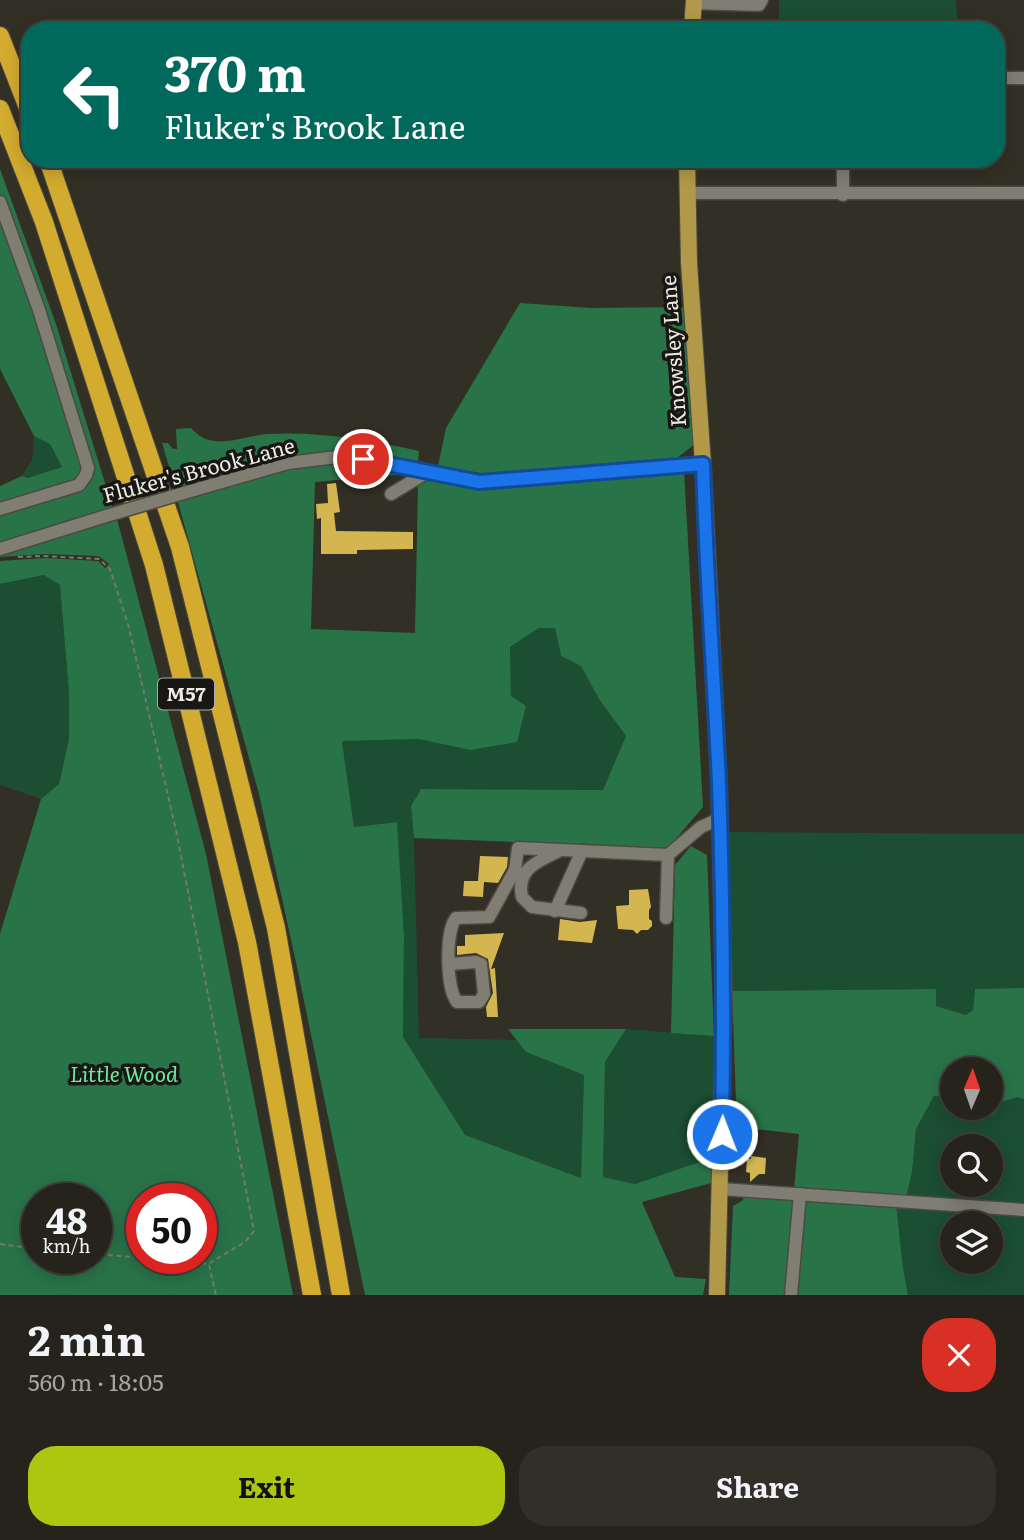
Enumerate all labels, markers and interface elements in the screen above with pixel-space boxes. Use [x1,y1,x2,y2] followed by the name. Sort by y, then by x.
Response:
[164,34,306,107] text: 370 m
[49,49,140,140] icon: left
[164,101,465,149] text: Fluker's Brook Lane
[651,274,692,428] street label: Knowsley Lane
[99,428,298,509] street label: Fluker's Brook Lane
[333,429,393,489] pin
[344,440,382,478] icon: arrive
[158,678,214,709] road number: M57
[70,1057,178,1088] park label: Little Wood
[940,1057,1003,1120] north arrow
[940,1057,1003,1274] map controls
[685,1097,759,1171] position arrow
[940,1134,1003,1197] button: search
[126,1183,217,1274] speed limit sign: 50
[46,1193,87,1245] text: 48
[940,1211,1003,1274] button: layers
[43,1232,90,1259] text: km/h
[28,1307,145,1369] text: 2 min
[922,1318,996,1392] button: close
[28,1364,164,1398] text: 560 m · 18:05
[28,1446,505,1526] button: Exit
[519,1446,996,1526] button: Share

